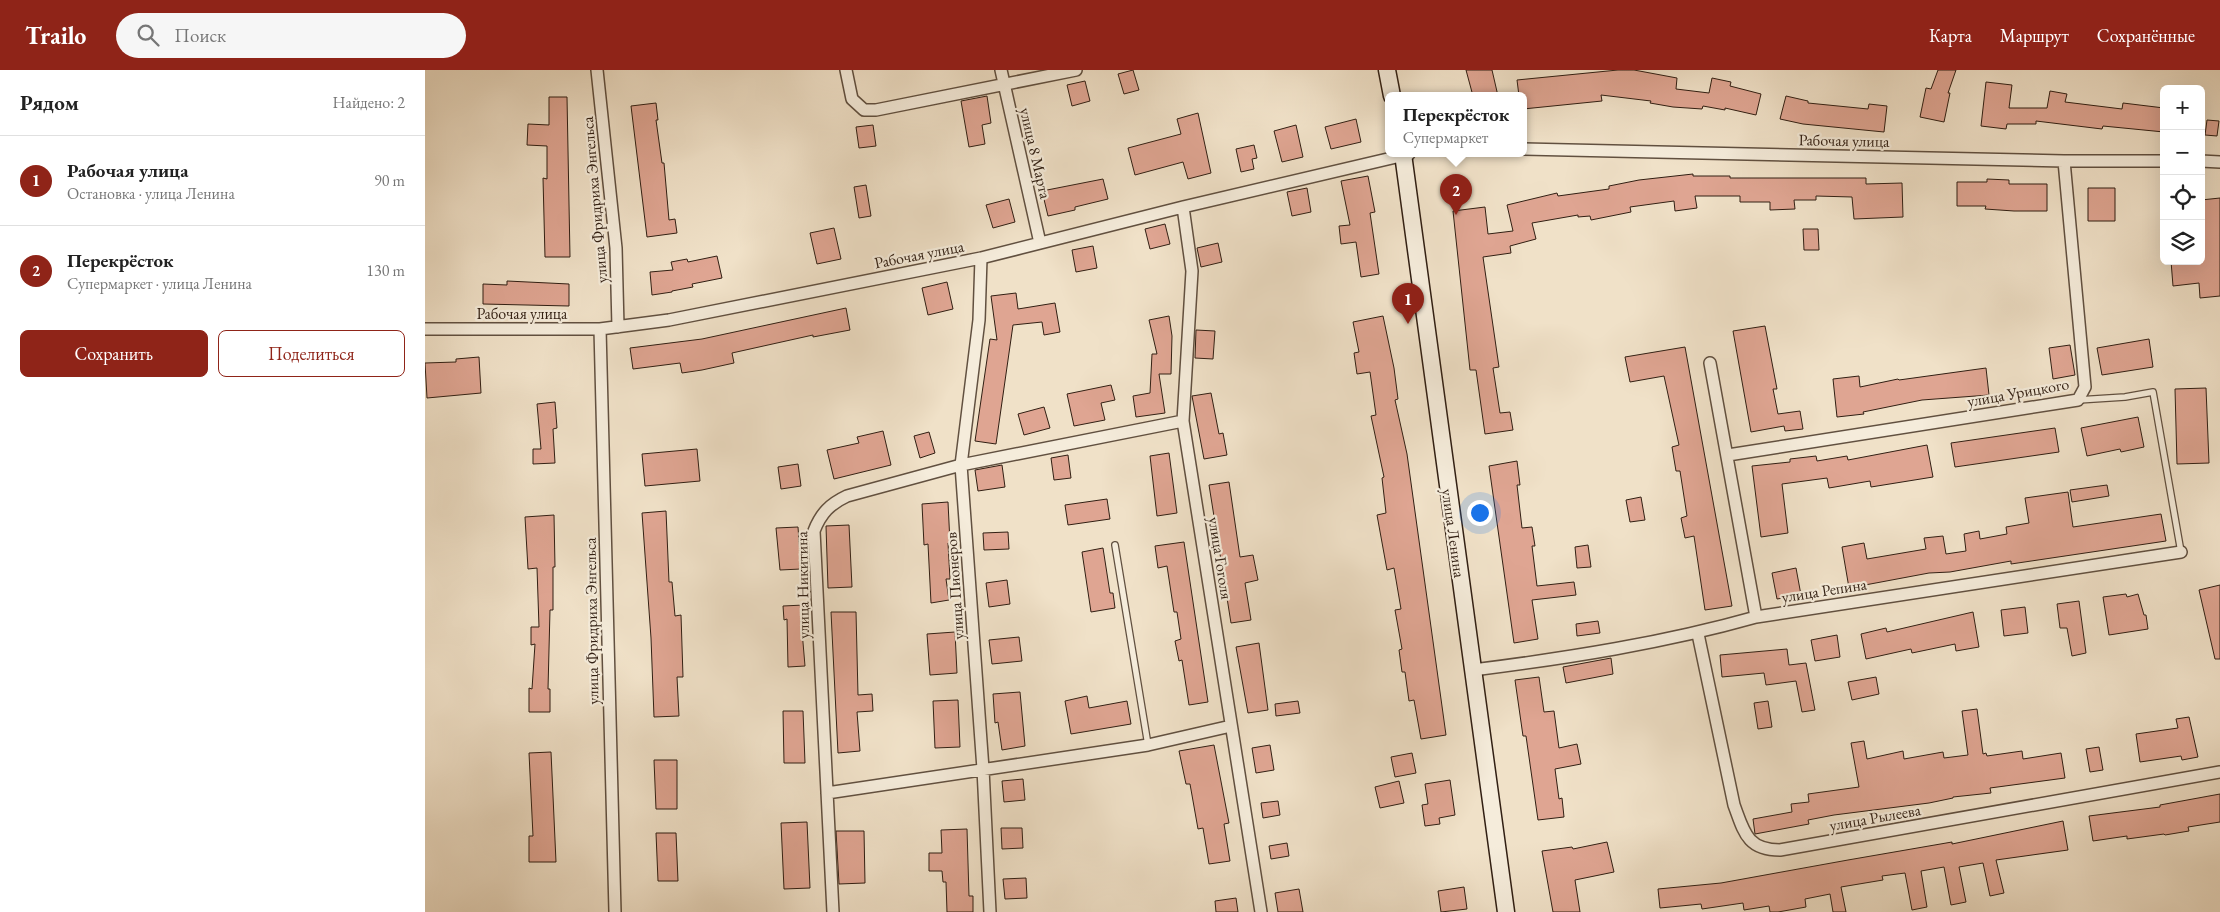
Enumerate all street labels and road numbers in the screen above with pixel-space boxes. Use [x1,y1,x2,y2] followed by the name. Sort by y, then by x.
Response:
[1015,105,1056,201] street label: улица 8 Марта
[577,115,612,284] street label: улица Фридриха Энгельса
[1798,129,1890,152] street label: Рабочая улица
[872,235,966,273] street label: Рабочая улица
[477,303,568,324] street label: Рабочая улица
[1965,373,2071,412] street label: улица Урицкого
[1437,487,1470,580] street label: улица Ленина
[1204,515,1237,601] street label: улица Гоголя
[791,530,814,639] street label: улица Никитина
[940,531,969,640] street label: улица Пионеров
[580,537,603,705] street label: улица Фридриха Энгельса
[1780,573,1869,608] street label: улица Репина
[1828,799,1923,836] street label: улица Рылеева

